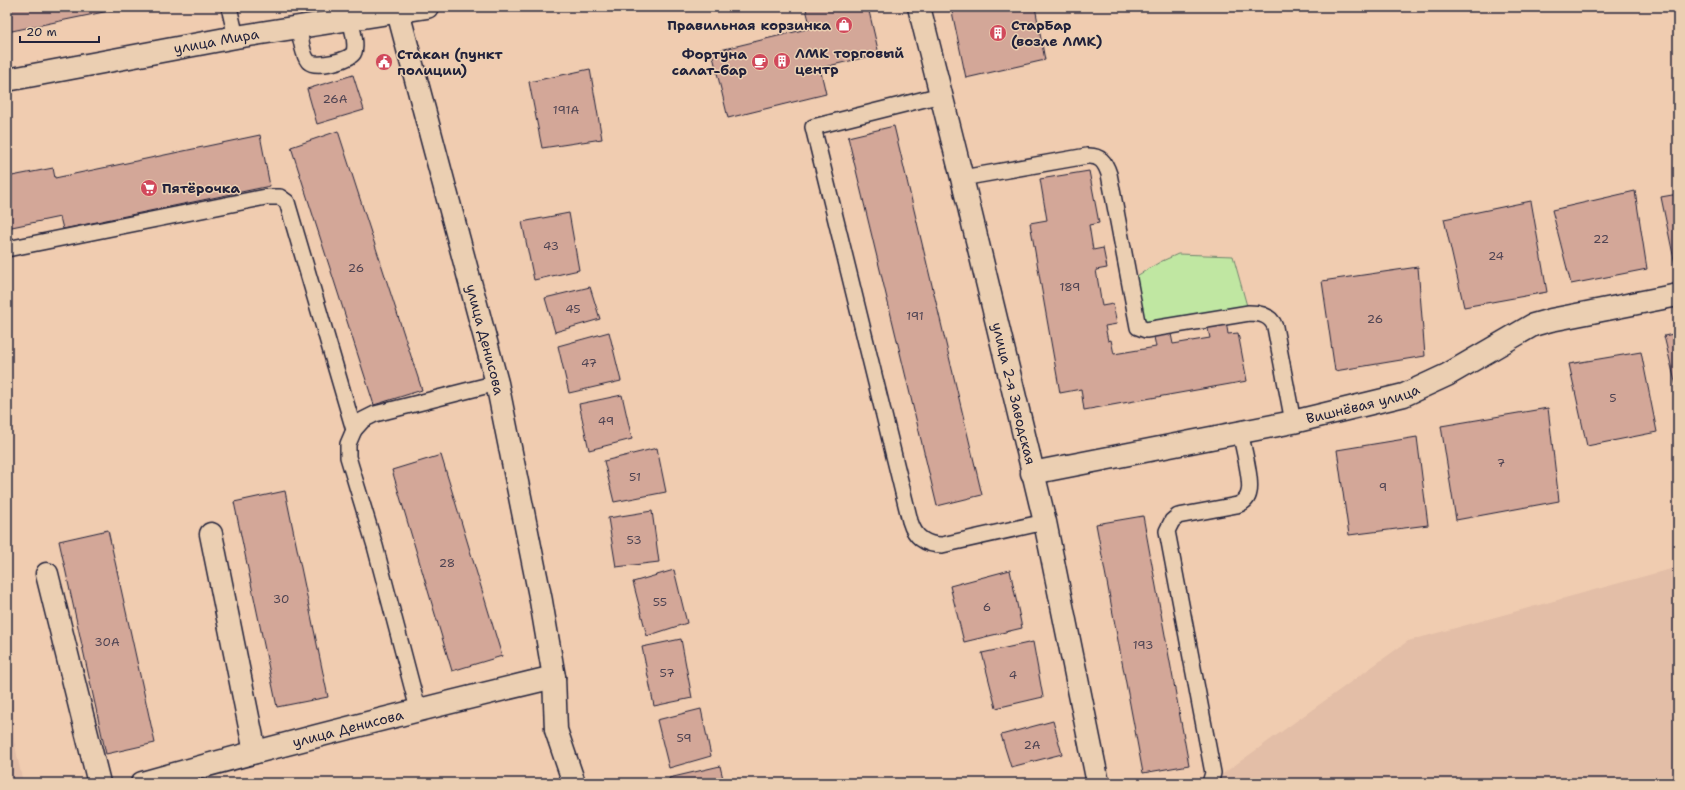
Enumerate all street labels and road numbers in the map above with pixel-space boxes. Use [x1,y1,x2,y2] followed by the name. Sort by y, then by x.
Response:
[172,24,261,58] street label: улица Мира
[462,282,508,397] street label: улица Денисова
[988,321,1040,466] street label: улица 2-я Заводская
[1304,380,1423,427] street label: Вишнёвая улица
[290,705,405,751] street label: улица Денисова

